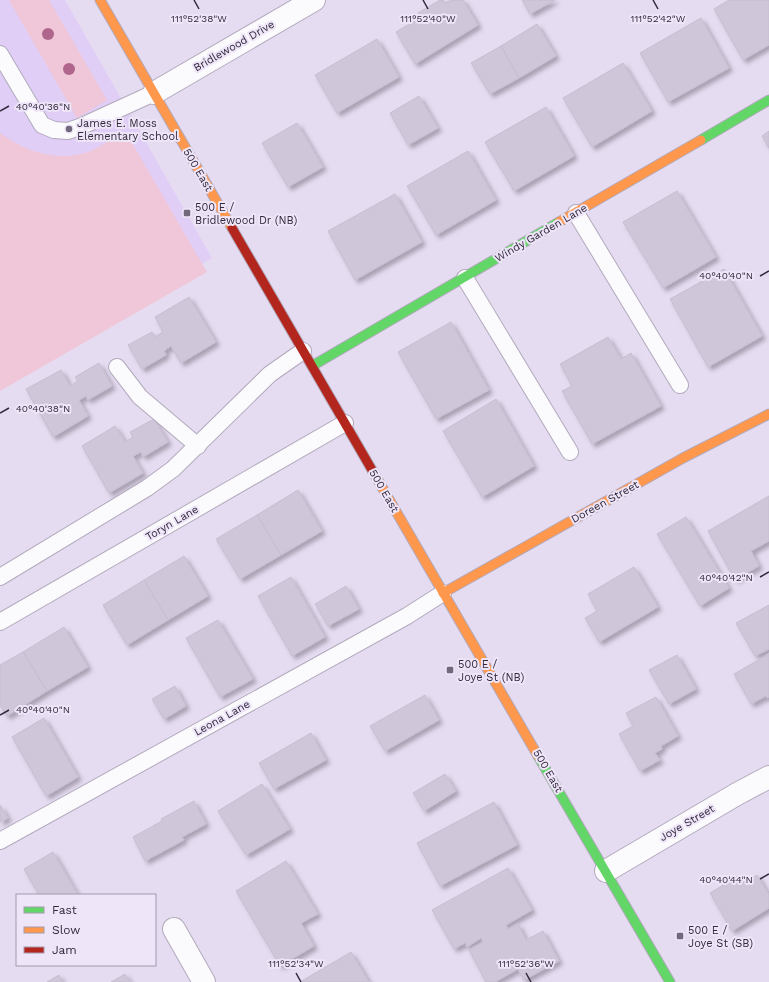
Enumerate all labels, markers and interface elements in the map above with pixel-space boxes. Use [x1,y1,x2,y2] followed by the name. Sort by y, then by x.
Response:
[171,13,227,24] text: 111°52'38"W
[400,13,456,24] text: 111°52'40"W
[631,13,686,24] text: 111°52'42"W
[191,18,277,74] street label: Bridlewood Drive
[16,101,70,112] text: 40°40'36"N
[77,117,179,143] place label: James E. Moss Elementary School
[64,124,74,134] marker: James E. Moss Elementary School
[180,146,216,194] street label: 500 East
[195,201,297,227] place label: 500 E / Bridlewood Dr (NB)
[492,201,590,265] street label: Windy Garden Lane
[182,208,192,218] marker: 500 E / Bridlewood Dr (NB)
[699,270,753,281] text: 40°40'40"N
[16,403,70,414] text: 40°40'38"N
[366,467,402,515] street label: 500 East
[569,478,641,526] street label: Doreen Street
[143,503,201,543] street label: Toryn Lane
[699,572,753,583] text: 40°40'42"N
[458,658,524,684] place label: 500 E / Joye St (NB)
[445,665,455,675] marker: 500 E / Joye St (NB)
[192,697,252,739] street label: Leona Lane
[16,704,70,715] text: 40°40'40"N
[530,747,566,795] street label: 500 East
[657,802,717,844] street label: Joye Street
[699,874,753,885] text: 40°40'44"N
[16,894,156,966] legend
[52,903,77,917] text: Fast
[52,923,80,937] text: Slow
[688,924,753,950] place label: 500 E / Joye St (SB)
[675,931,685,941] marker: 500 E / Joye St (SB)
[52,943,77,957] text: Jam
[268,958,324,969] text: 111°52'34"W
[498,958,554,969] text: 111°52'36"W

